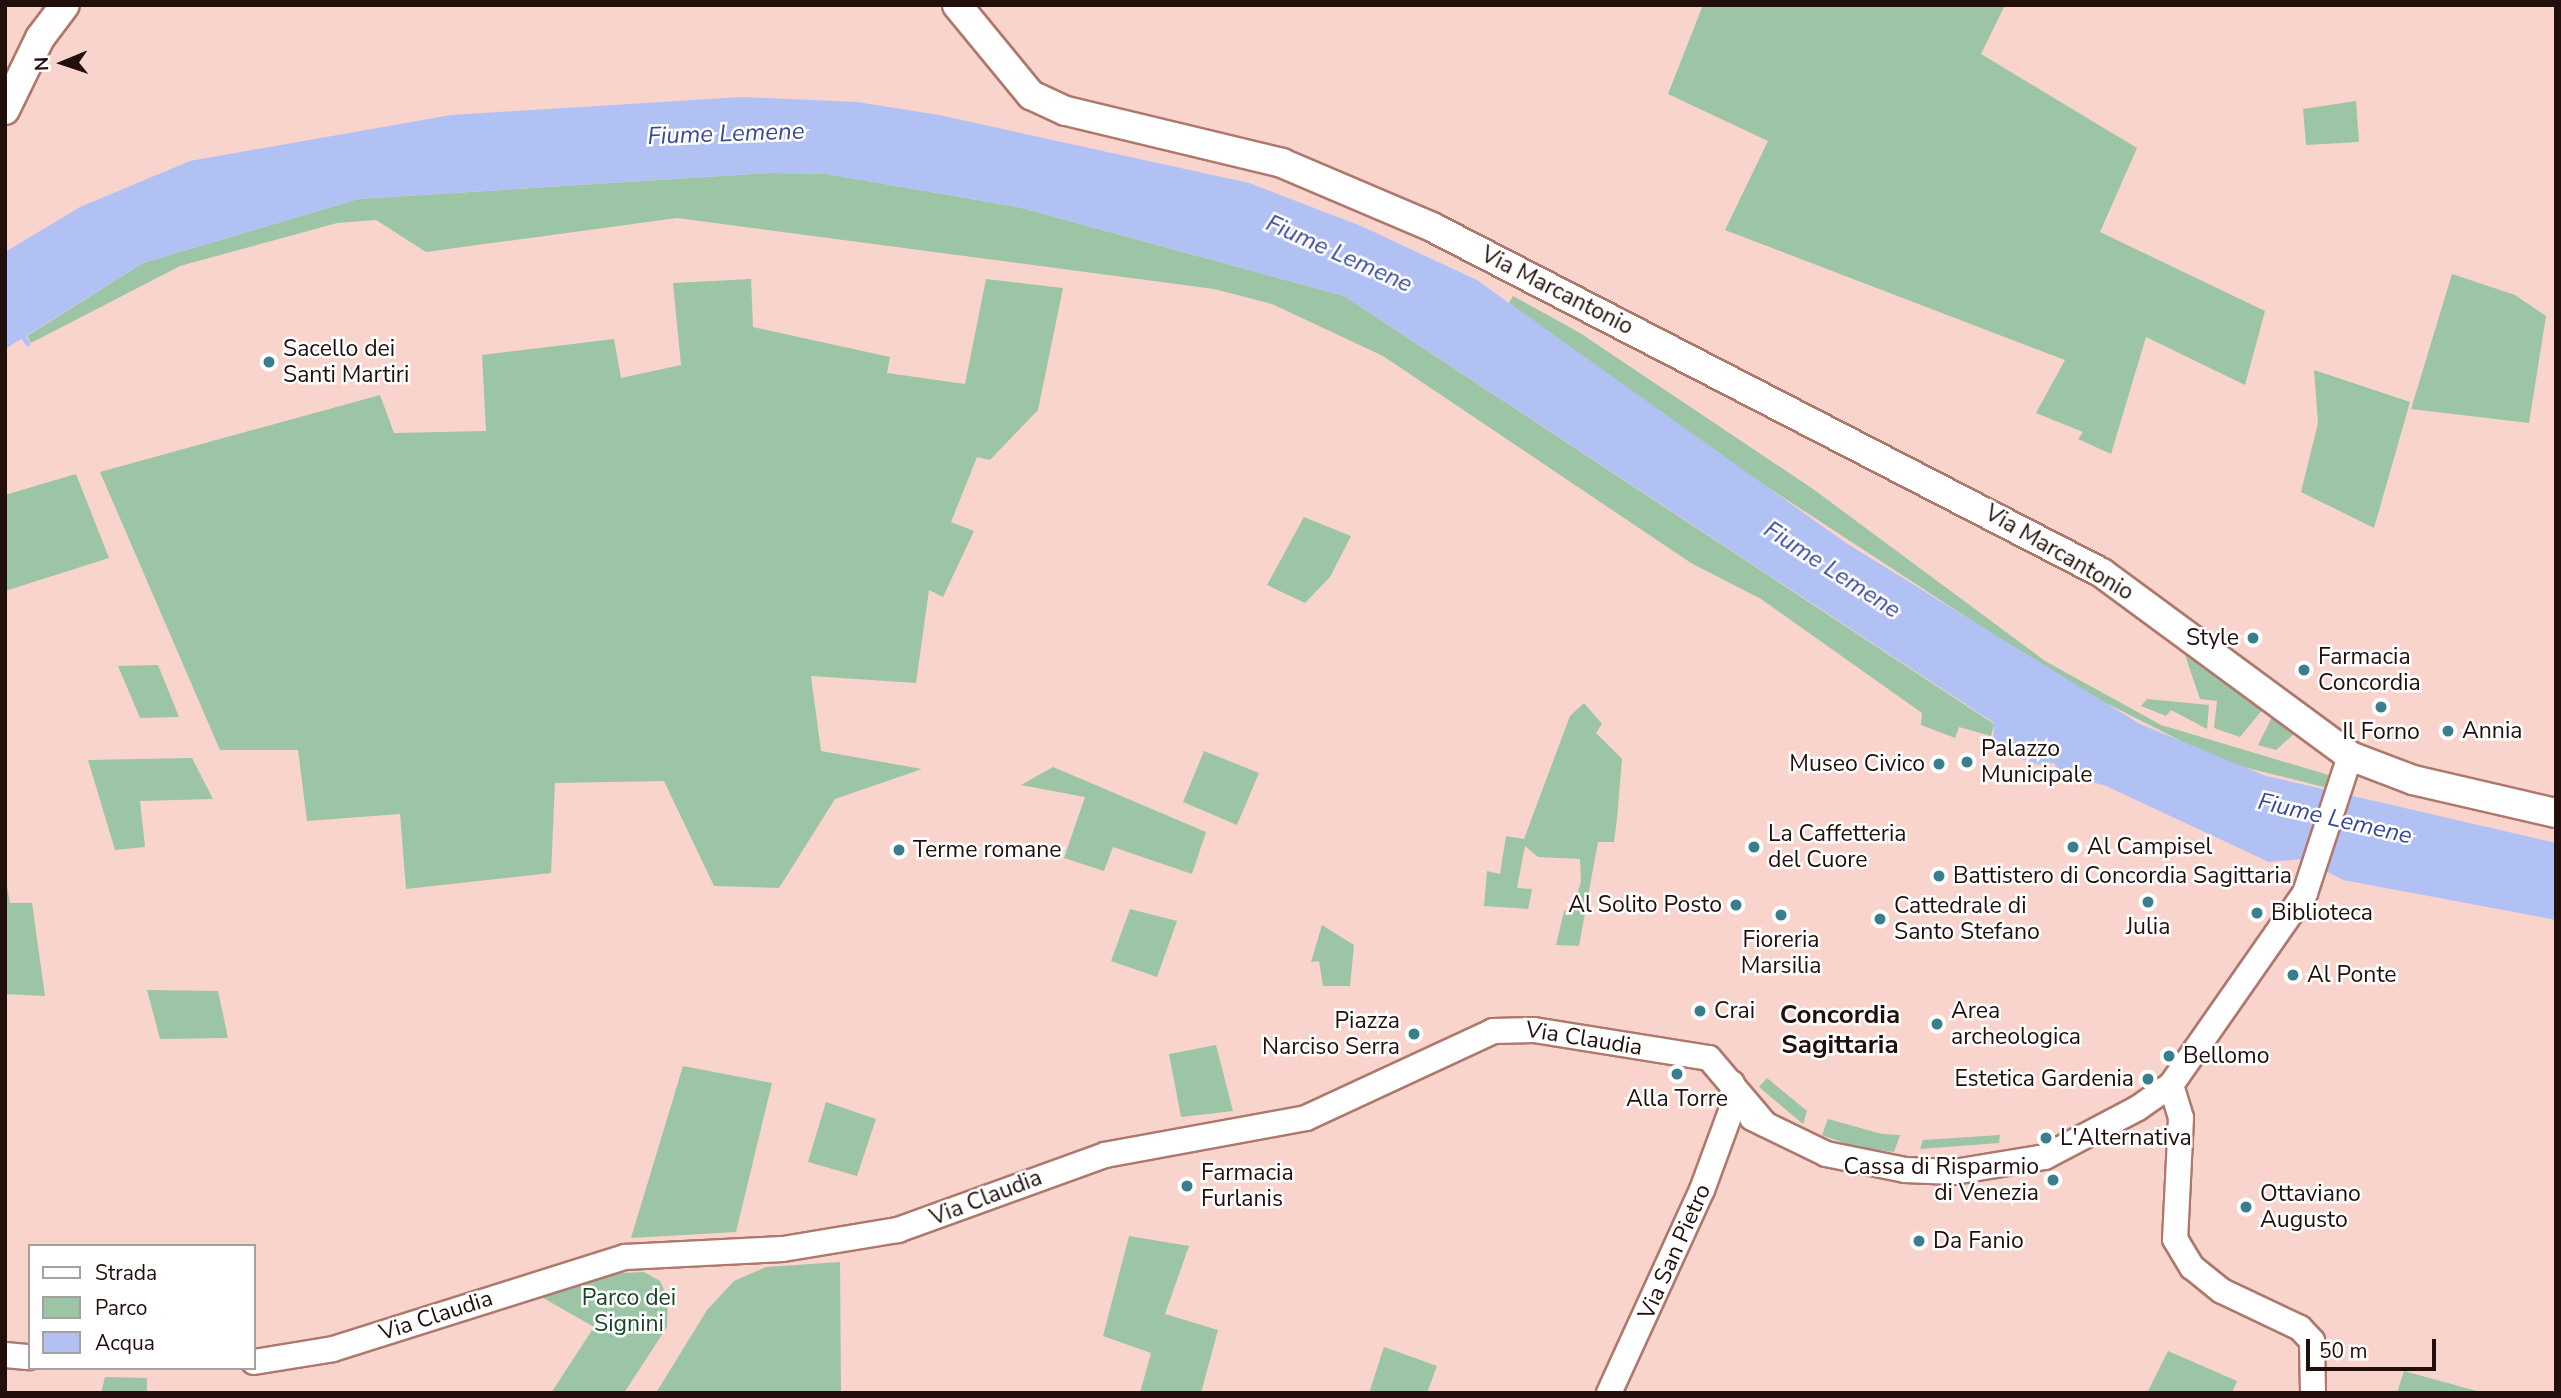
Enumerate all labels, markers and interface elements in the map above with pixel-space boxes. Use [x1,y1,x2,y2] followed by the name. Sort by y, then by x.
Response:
[28,28,98,98] north arrow
[29,56,55,71] text: N
[647,117,805,151] water label: Fiume Lemene
[1261,209,1417,299] water label: Fiume Lemene
[1476,241,1638,341] street label: Via Marcantonio
[283,335,409,389] place label: Sacello dei Santi Martiri
[261,354,277,370] marker: Sacello dei Santi Martiri
[1980,499,2138,607] street label: Via Marcantonio
[1758,515,1906,625] water label: Fiume Lemene
[2186,624,2239,652] place label: Style
[2245,630,2261,646] marker: Style
[2318,643,2421,697] place label: Farmacia Concordia
[2296,662,2312,678] marker: Farmacia Concordia
[2373,699,2389,715] marker: Il Forno
[2462,717,2522,745] place label: Annia
[2342,718,2420,746] place label: Il Forno
[2440,723,2456,739] marker: Annia
[1981,735,2092,789] place label: Palazzo Municipale
[1789,750,1925,778] place label: Museo Civico
[1959,754,1975,770] marker: Palazzo Municipale
[1931,756,1947,772] marker: Museo Civico
[2255,787,2415,851] water label: Fiume Lemene
[1768,820,1906,874] place label: La Caffetteria del Cuore
[2087,833,2212,861] place label: Al Campisel
[913,836,1061,864] place label: Terme romane
[1746,839,1762,855] marker: La Caffetteria del Cuore
[2065,839,2081,855] marker: Al Campisel
[891,842,907,858] marker: Terme romane
[1953,862,2292,890] place label: Battistero di Concordia Sagittaria
[1931,868,1947,884] marker: Battistero di Concordia Sagittaria
[1568,891,1722,919] place label: Al Solito Posto
[1894,892,2040,946] place label: Cattedrale di Santo Stefano
[2140,894,2156,910] marker: Julia
[1728,897,1744,913] marker: Al Solito Posto
[2271,899,2373,927] place label: Biblioteca
[2249,905,2265,921] marker: Biblioteca
[1773,907,1789,923] marker: Fioreria Marsilia
[1872,911,1888,927] marker: Cattedrale di Santo Stefano
[2126,913,2170,941] place label: Julia
[1741,926,1821,980] place label: Fioreria Marsilia
[2307,961,2397,989] place label: Al Ponte
[2285,967,2301,983] marker: Al Ponte
[1714,997,1755,1025] place label: Crai
[1951,997,2081,1051] place label: Area archeologica
[1780,999,1900,1060] district label: Concordia Sagittaria
[1692,1003,1708,1019] marker: Crai
[1262,1007,1400,1061] place label: Piazza Narciso Serra
[1524,1016,1644,1062] street label: Via Claudia
[1929,1016,1945,1032] marker: Area archeologica
[1406,1026,1422,1042] marker: Piazza Narciso Serra
[2183,1042,2270,1070] place label: Bellomo
[2161,1048,2177,1064] marker: Bellomo
[1954,1065,2134,1093] place label: Estetica Gardenia
[1669,1066,1685,1082] marker: Alla Torre
[2140,1071,2156,1087] marker: Estetica Gardenia
[1626,1085,1728,1113] place label: Alla Torre
[2060,1124,2192,1152] place label: L'Alternativa
[2038,1130,2054,1146] marker: L'Alternativa
[1843,1153,2039,1207] place label: Cassa di Risparmio di Venezia
[1201,1159,1294,1213] place label: Farmacia Furlanis
[926,1164,1046,1232] street label: Via Claudia
[2045,1172,2061,1188] marker: Cassa di Risparmio di Venezia
[1179,1178,1195,1194] marker: Farmacia Furlanis
[1633,1180,1717,1324] street label: Via San Pietro
[2260,1180,2361,1234] place label: Ottaviano Augusto
[2238,1199,2254,1215] marker: Ottaviano Augusto
[1933,1227,2024,1255] place label: Da Fanio
[1911,1233,1927,1249] marker: Da Fanio
[28,1244,256,1370] legend
[95,1259,157,1287] text: Strada
[582,1284,676,1338] park label: Parco dei Signini
[376,1285,496,1347] street label: Via Claudia
[95,1294,148,1322] text: Parco
[2309,1324,2438,1368] scale bar
[95,1329,155,1357] text: Acqua
[2319,1337,2368,1365] text: 50 m

